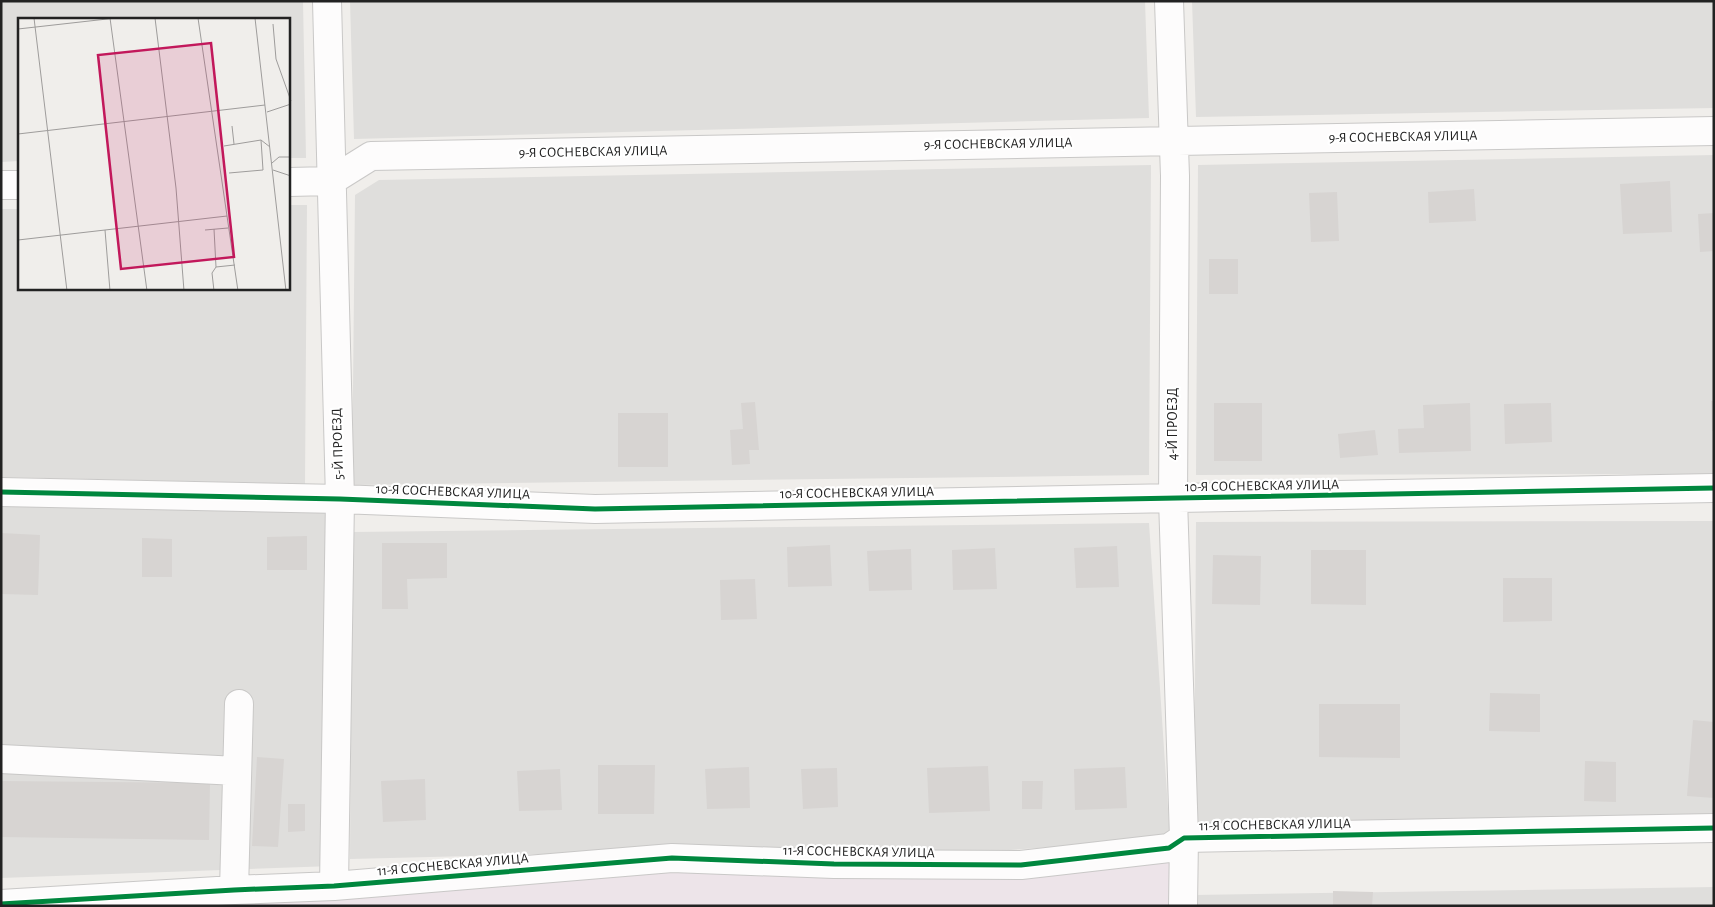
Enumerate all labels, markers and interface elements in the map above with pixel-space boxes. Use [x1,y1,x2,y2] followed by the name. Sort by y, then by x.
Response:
[18,18,290,290] inset map
[1329,129,1477,145] street label: 9-Я СОСНЕВСКАЯ УЛИЦА
[924,136,1072,152] street label: 9-Я СОСНЕВСКАЯ УЛИЦА
[519,144,667,160] street label: 9-Я СОСНЕВСКАЯ УЛИЦА
[1165,388,1180,460] street label: 4-Й ПРОЕЗД
[329,408,346,480] street label: 5-Й ПРОЕЗД
[1185,478,1339,494] street label: 10-Я СОСНЕВСКАЯ УЛИЦА
[376,482,530,502] street label: 10-Я СОСНЕВСКАЯ УЛИЦА
[780,485,934,501] street label: 10-Я СОСНЕВСКАЯ УЛИЦА
[1199,817,1351,833] street label: 11-Я СОСНЕВСКАЯ УЛИЦА
[783,844,935,860] street label: 11-Я СОСНЕВСКАЯ УЛИЦА
[377,851,529,879] street label: 11-Я СОСНЕВСКАЯ УЛИЦА

